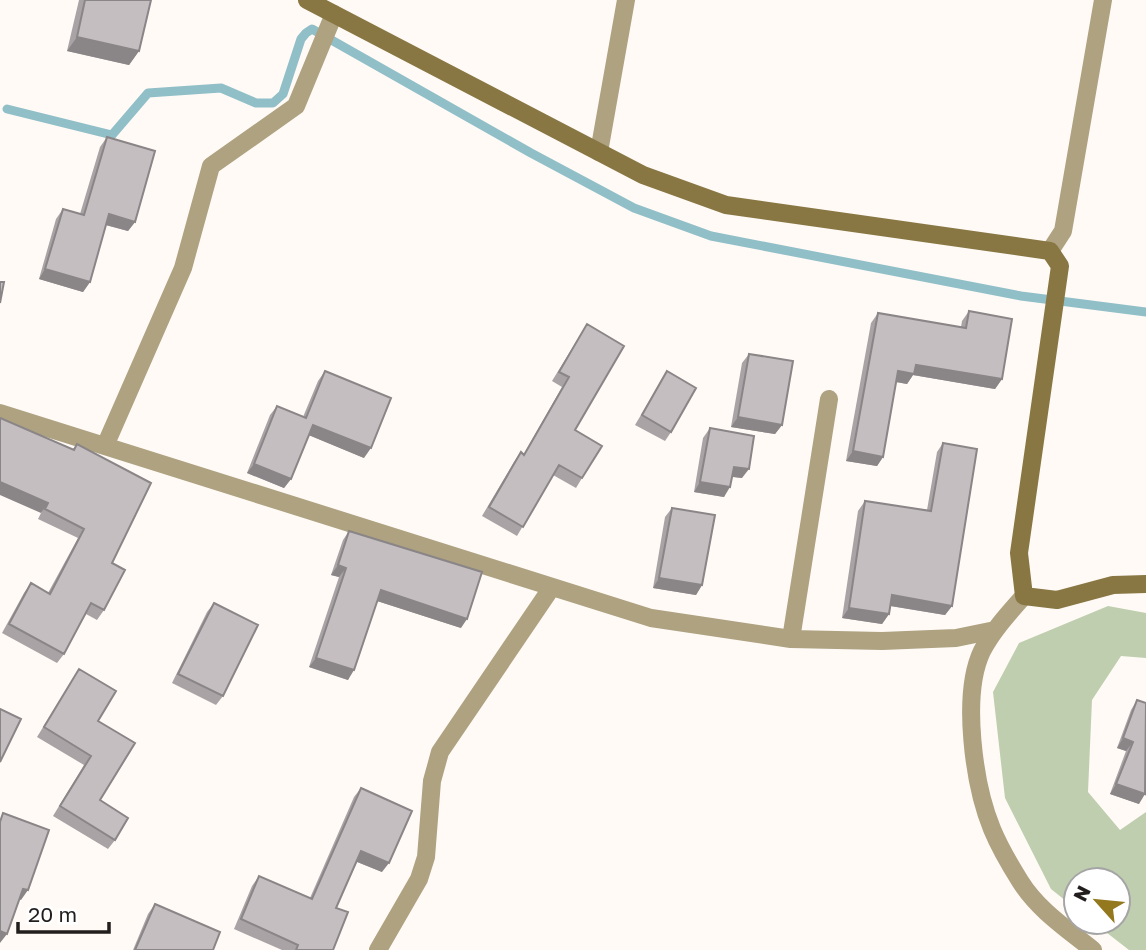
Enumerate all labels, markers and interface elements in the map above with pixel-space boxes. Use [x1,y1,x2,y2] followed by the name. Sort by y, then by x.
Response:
[1062,866,1132,936] north arrow
[1068,881,1095,905] text: N
[18,890,108,934] scale bar
[28,901,77,927] text: 20 m

